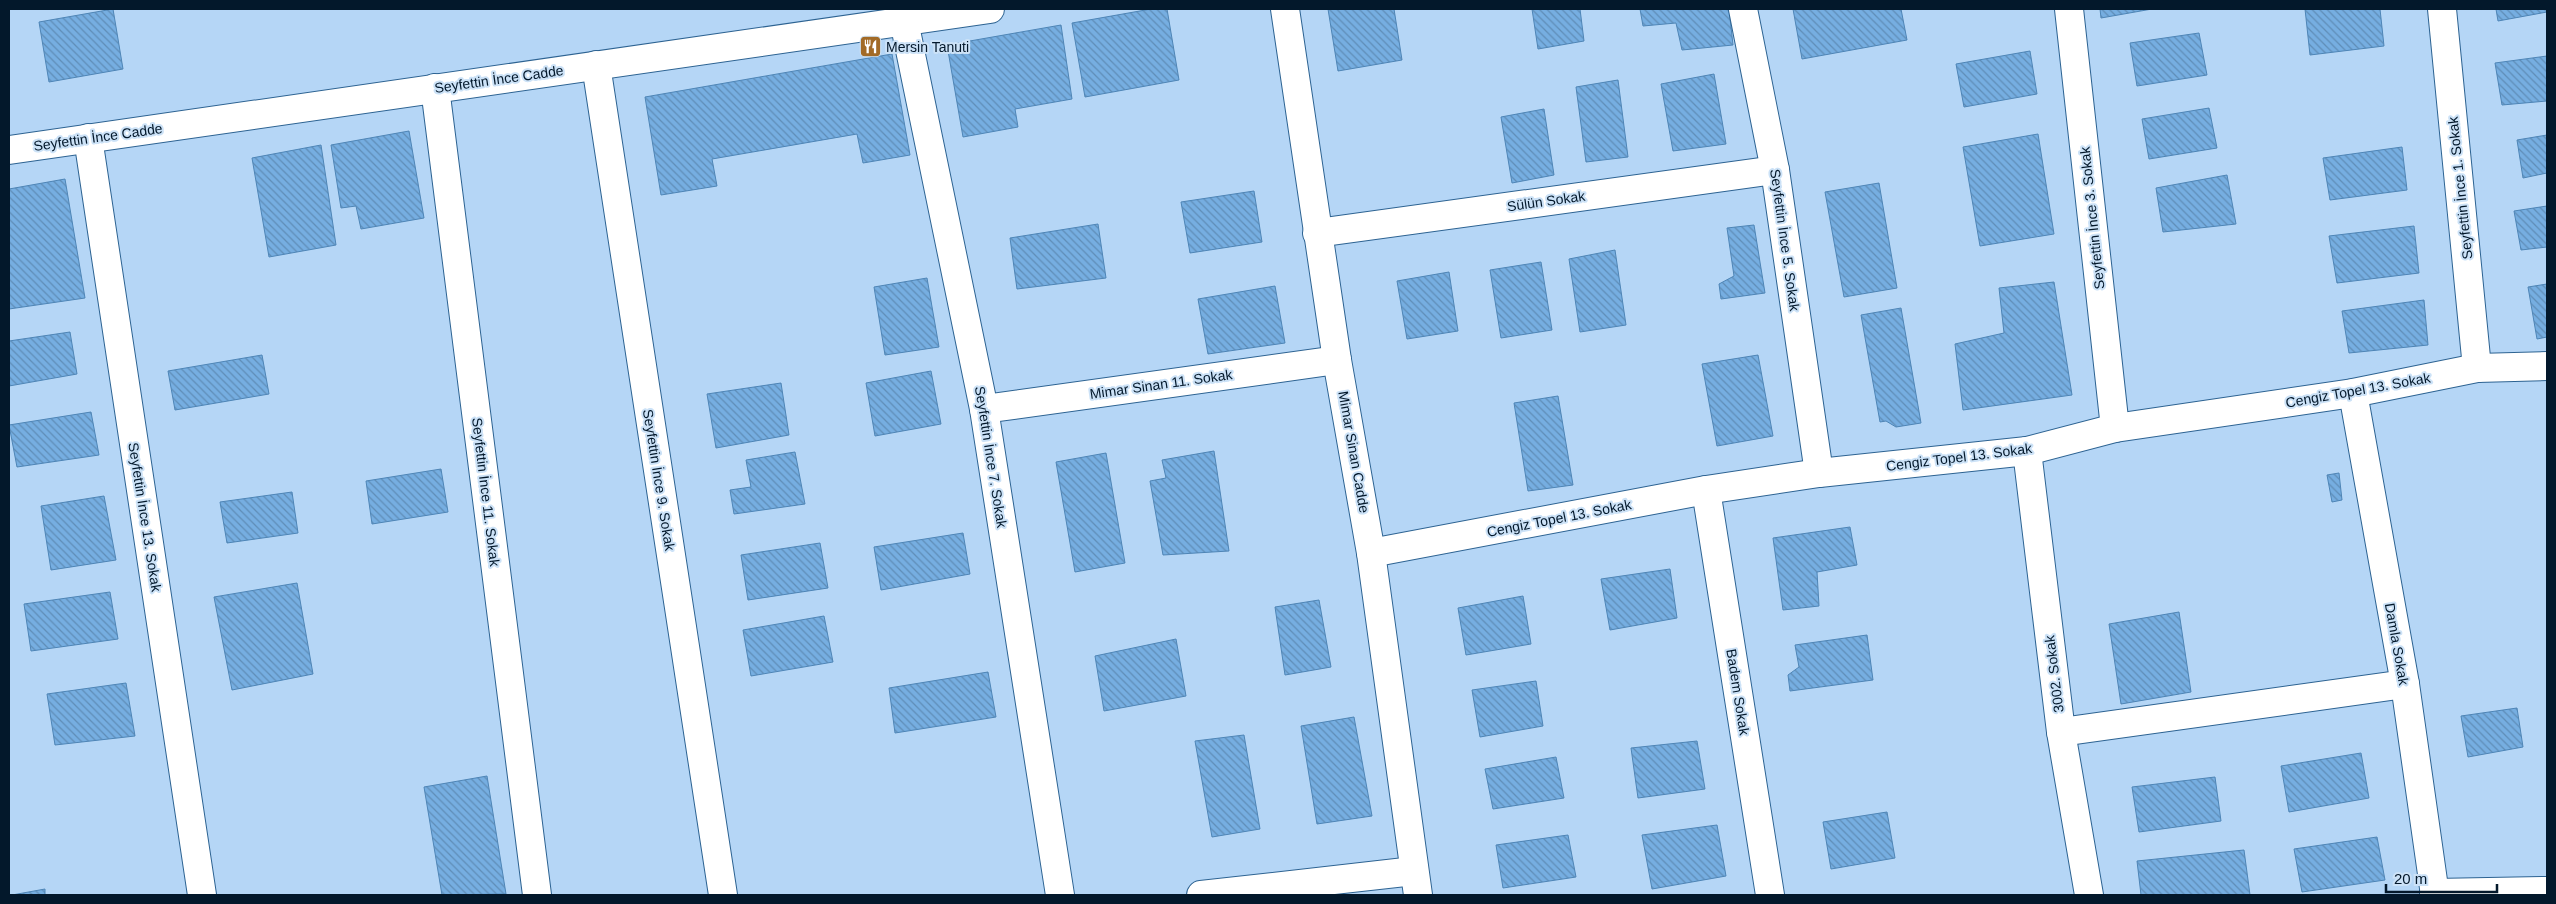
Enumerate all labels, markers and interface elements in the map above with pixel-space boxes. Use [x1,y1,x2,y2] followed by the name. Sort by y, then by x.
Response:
[858,35,882,59] restaurant icon: Mersin Tanuti
[886,39,969,55] place label: Mersin Tanuti
[433,61,565,96] street label: Seyfettin İnce Cadde
[2443,115,2475,260] street label: Seyfettin İnce 1. Sokak
[32,119,164,154] street label: Seyfettin İnce Cadde
[2075,145,2107,290] street label: Seyfettin İnce 3. Sokak
[1767,168,1804,313] street label: Seyfettin İnce 5. Sokak
[1506,187,1587,214] street label: Sülün Sokak
[1089,366,1234,402] street label: Mimar Sinan 11. Sokak
[2284,369,2433,411] street label: Cengiz Topel 13. Sokak
[972,385,1011,530] street label: Seyfettin İnce 7. Sokak
[1335,390,1373,515] street label: Mimar Sinan Cadde
[640,408,679,553] street label: Seyfettin İnce 9. Sokak
[469,416,504,568] street label: Seyfettin İnce 11. Sokak
[1885,440,2034,474] street label: Cengiz Topel 13. Sokak
[125,441,166,594] street label: Seyfettin İnce 13. Sokak
[1485,496,1634,540] street label: Cengiz Topel 13. Sokak
[2382,602,2412,687] street label: Damla Sokak
[2041,633,2067,714] street label: 3002. Sokak
[1723,648,1753,737] street label: Badem Sokak
[2386,862,2497,894] scale bar
[2394,870,2427,887] text: 20 m

